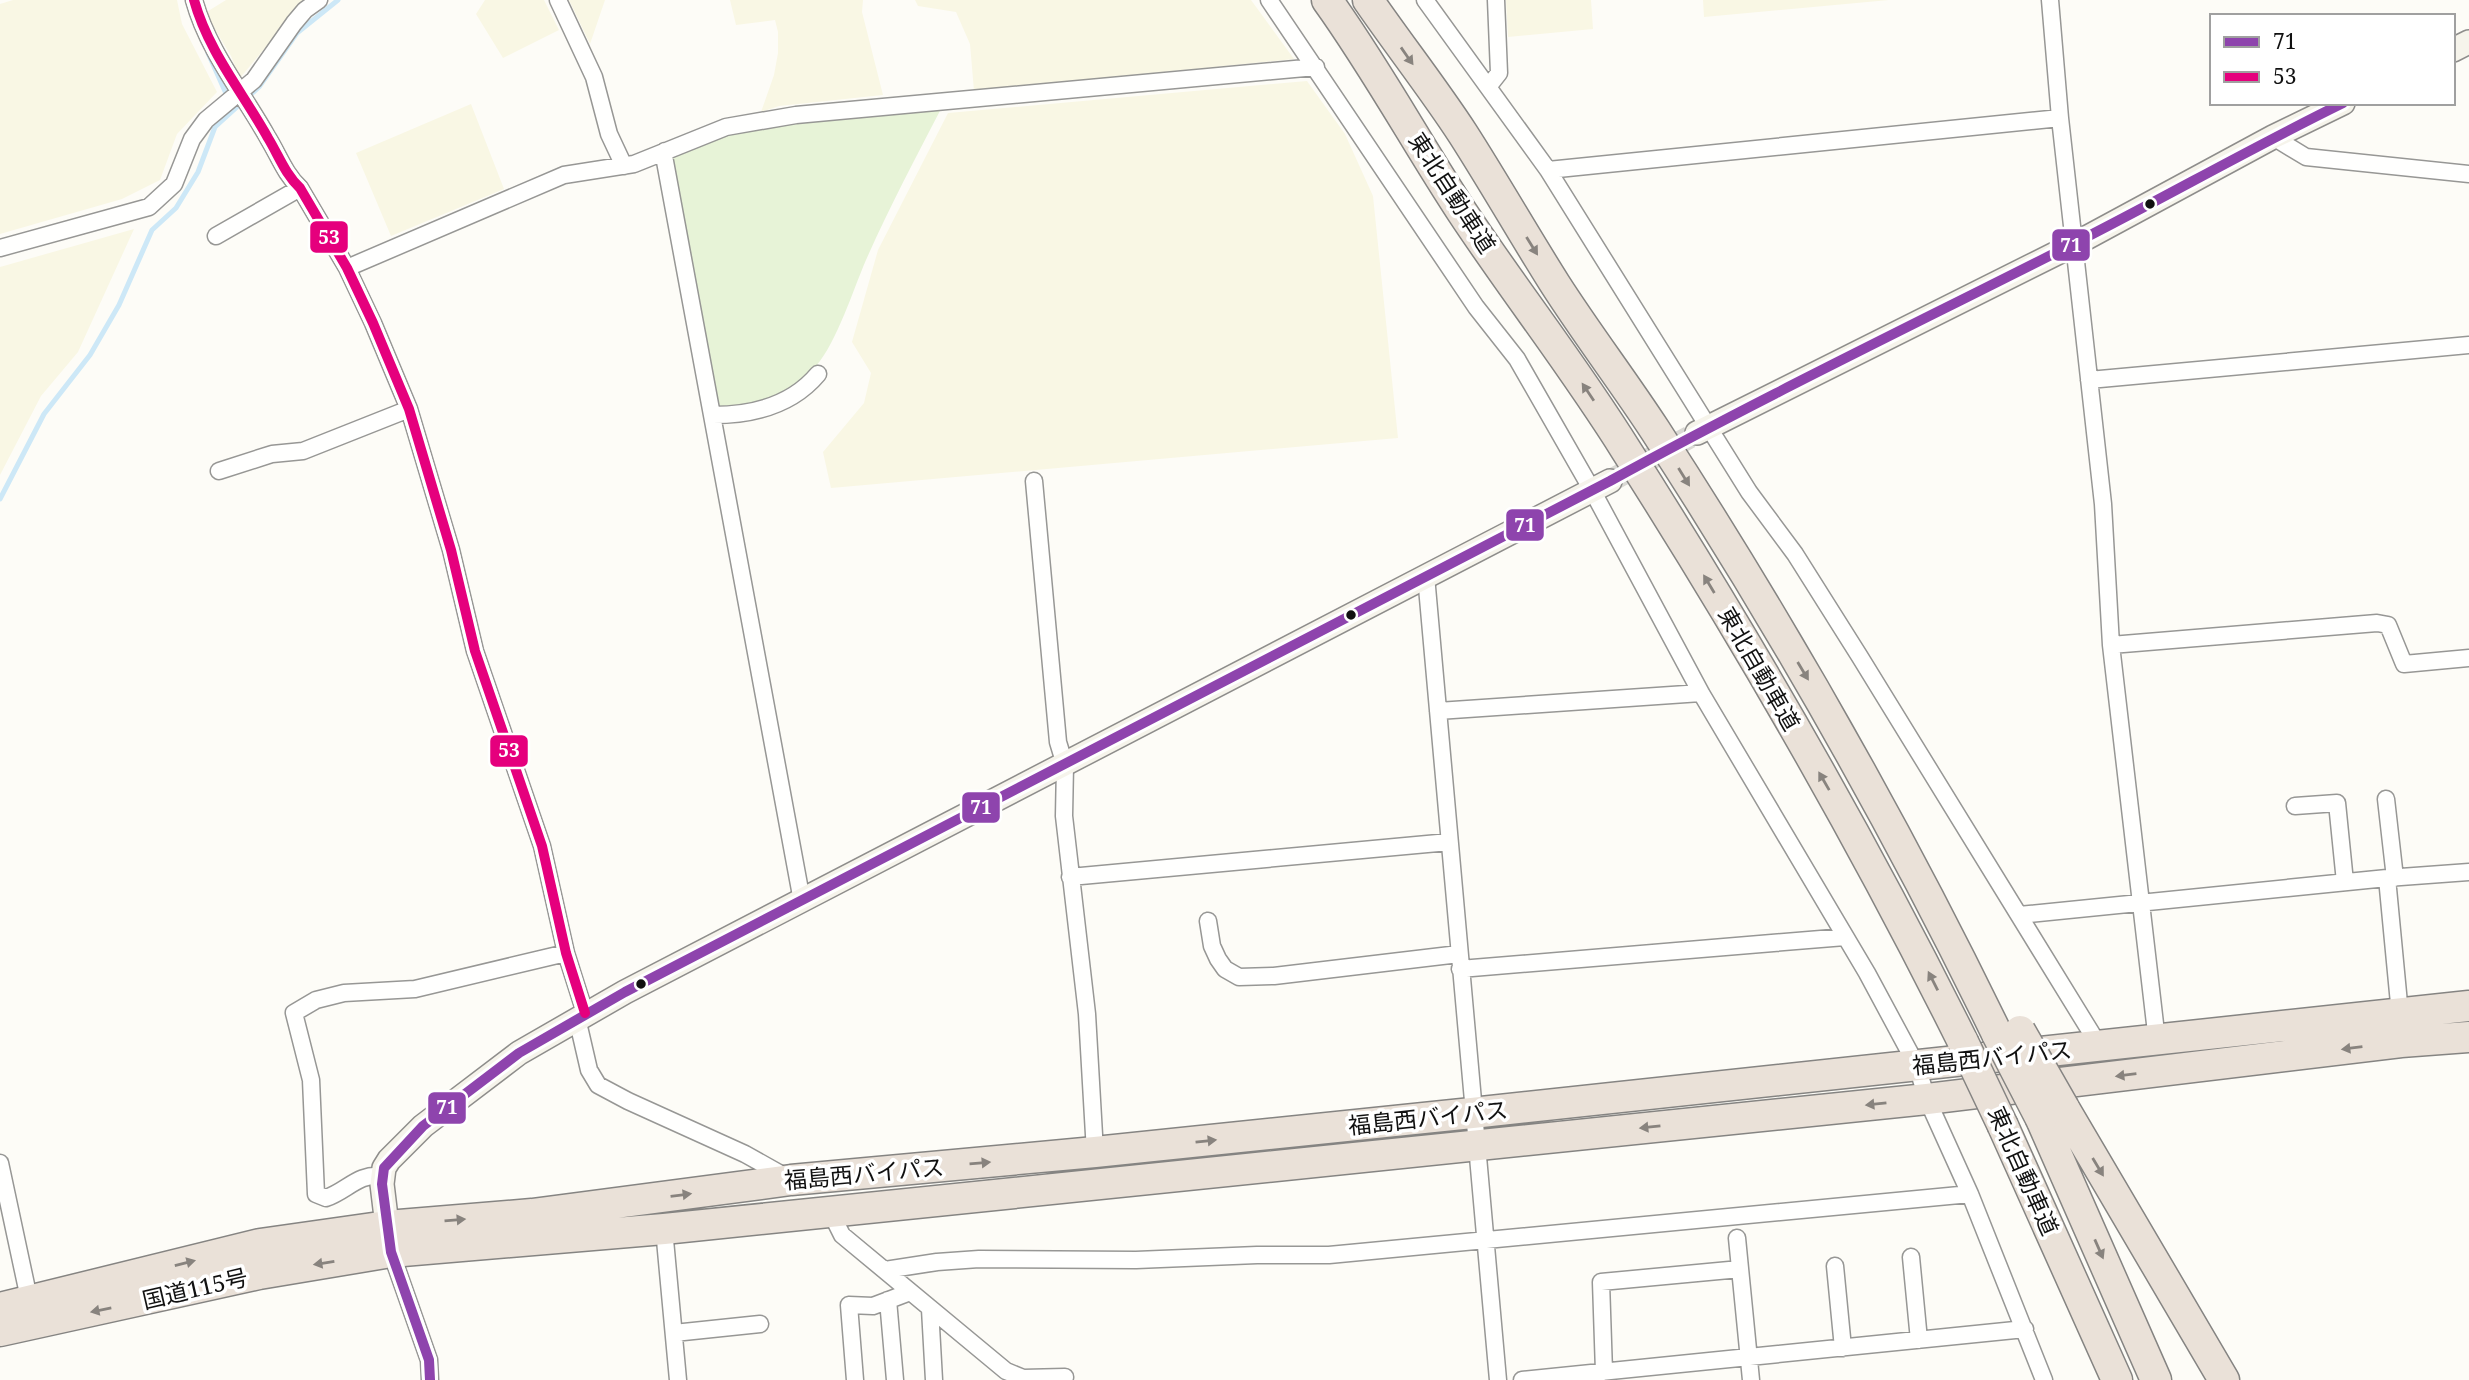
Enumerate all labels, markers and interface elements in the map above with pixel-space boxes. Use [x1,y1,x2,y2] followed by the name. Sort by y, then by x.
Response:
[2210,14,2455,105] legend
[2273,27,2296,55] text: 71
[1400,47,1414,65] one-way arrow
[2273,62,2296,90] text: 53
[1402,126,1504,259] street label: 東北自動車道
[2143,197,2157,211] unlabelled marker
[309,220,349,254] line badge: 53
[318,224,340,250] text: 53
[2051,228,2091,262] line badge: 71
[2060,232,2082,258] text: 71
[1525,236,1538,256] one-way arrow
[1581,382,1594,402] one-way arrow
[1678,467,1691,486] one-way arrow
[1505,508,1545,542] line badge: 71
[1514,512,1536,538] text: 71
[1703,575,1716,594] one-way arrow
[1712,601,1808,736] street label: 東北自動車道
[1344,608,1358,622] unlabelled marker
[1797,661,1809,680] one-way arrow
[489,734,529,768] line badge: 53
[498,737,520,763] text: 53
[1818,771,1830,791] one-way arrow
[961,791,1001,824] line badge: 71
[970,794,992,820] text: 71
[1927,971,1938,991] one-way arrow
[634,977,648,991] unlabelled marker
[1910,1033,2073,1081] street label: 福島西バイパス
[2341,1043,2363,1054] one-way arrow
[2115,1070,2137,1081] one-way arrow
[427,1091,467,1125] line badge: 71
[1346,1093,1509,1141] street label: 福島西バイパス
[436,1094,458,1120] text: 71
[1865,1099,1887,1110] one-way arrow
[1981,1101,2067,1240] street label: 東北自動車道
[1639,1122,1661,1133] one-way arrow
[1196,1135,1218,1146] one-way arrow
[783,1150,945,1196] street label: 福島西バイパス
[969,1157,991,1168] one-way arrow
[2091,1158,2104,1177] one-way arrow
[670,1189,692,1200] one-way arrow
[444,1214,466,1225] one-way arrow
[2094,1238,2105,1259] one-way arrow
[174,1257,196,1268] one-way arrow
[313,1258,335,1269] one-way arrow
[139,1260,251,1316] street label: 国道115号
[90,1305,112,1316] one-way arrow

